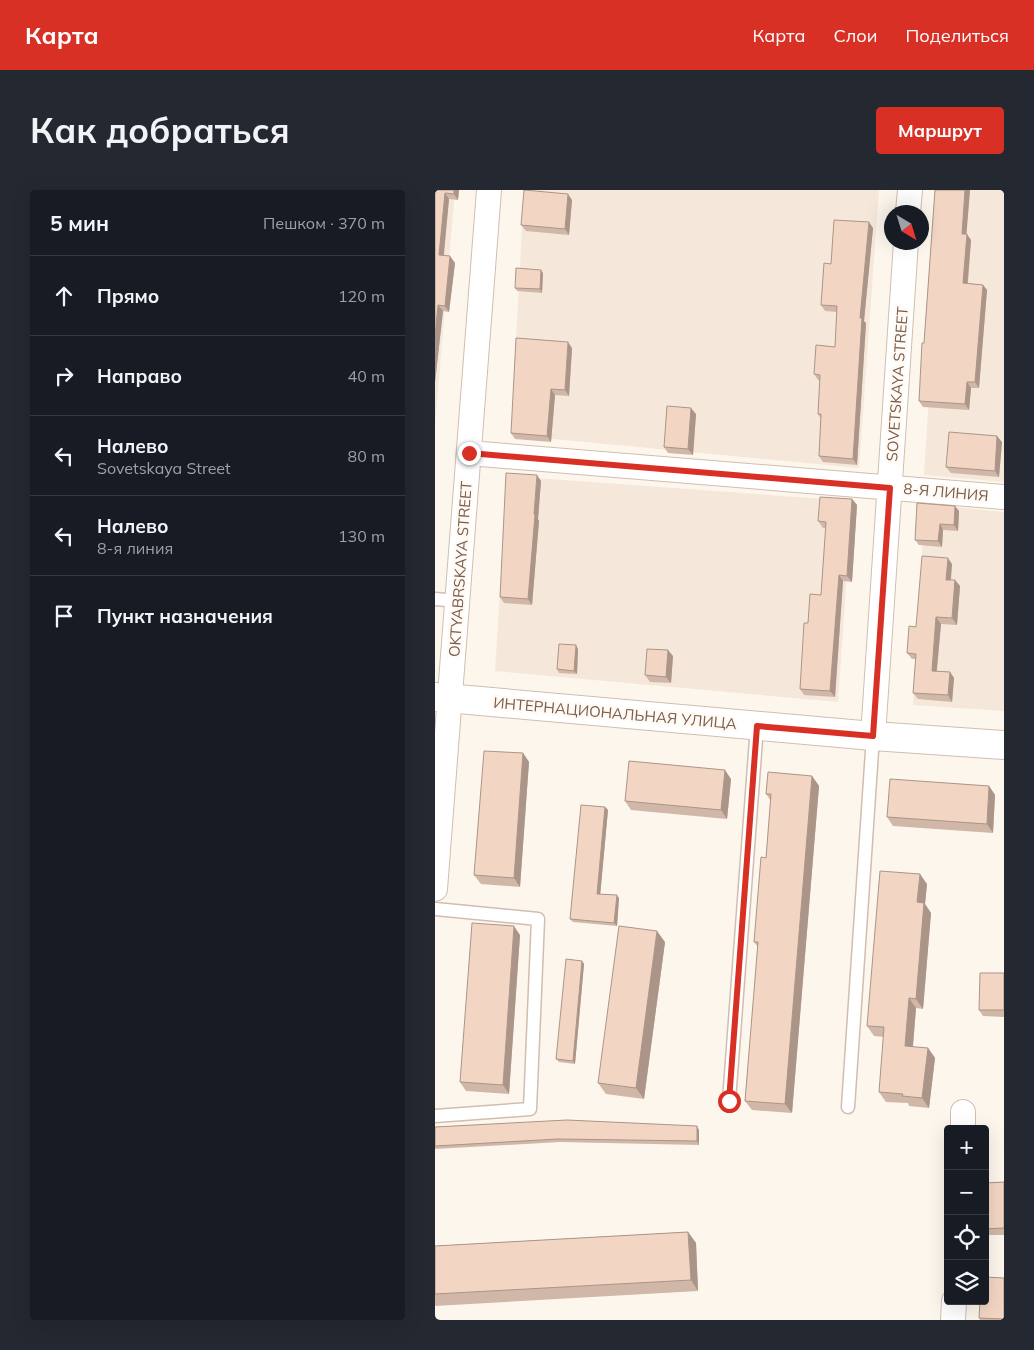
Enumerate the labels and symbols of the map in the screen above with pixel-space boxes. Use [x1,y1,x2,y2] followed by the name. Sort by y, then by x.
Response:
[884,205,929,250] north arrow
[882,306,912,462] street label: SOVETSKAYA STREET
[458,442,481,465] route end
[903,479,989,505] street label: 8-Я ЛИНИЯ
[444,480,476,658] street label: OKTYABRSKAYA STREET
[493,693,737,733] street label: ИНТЕРНАЦИОНАЛЬНАЯ УЛИЦА
[718,1090,741,1113] route start

